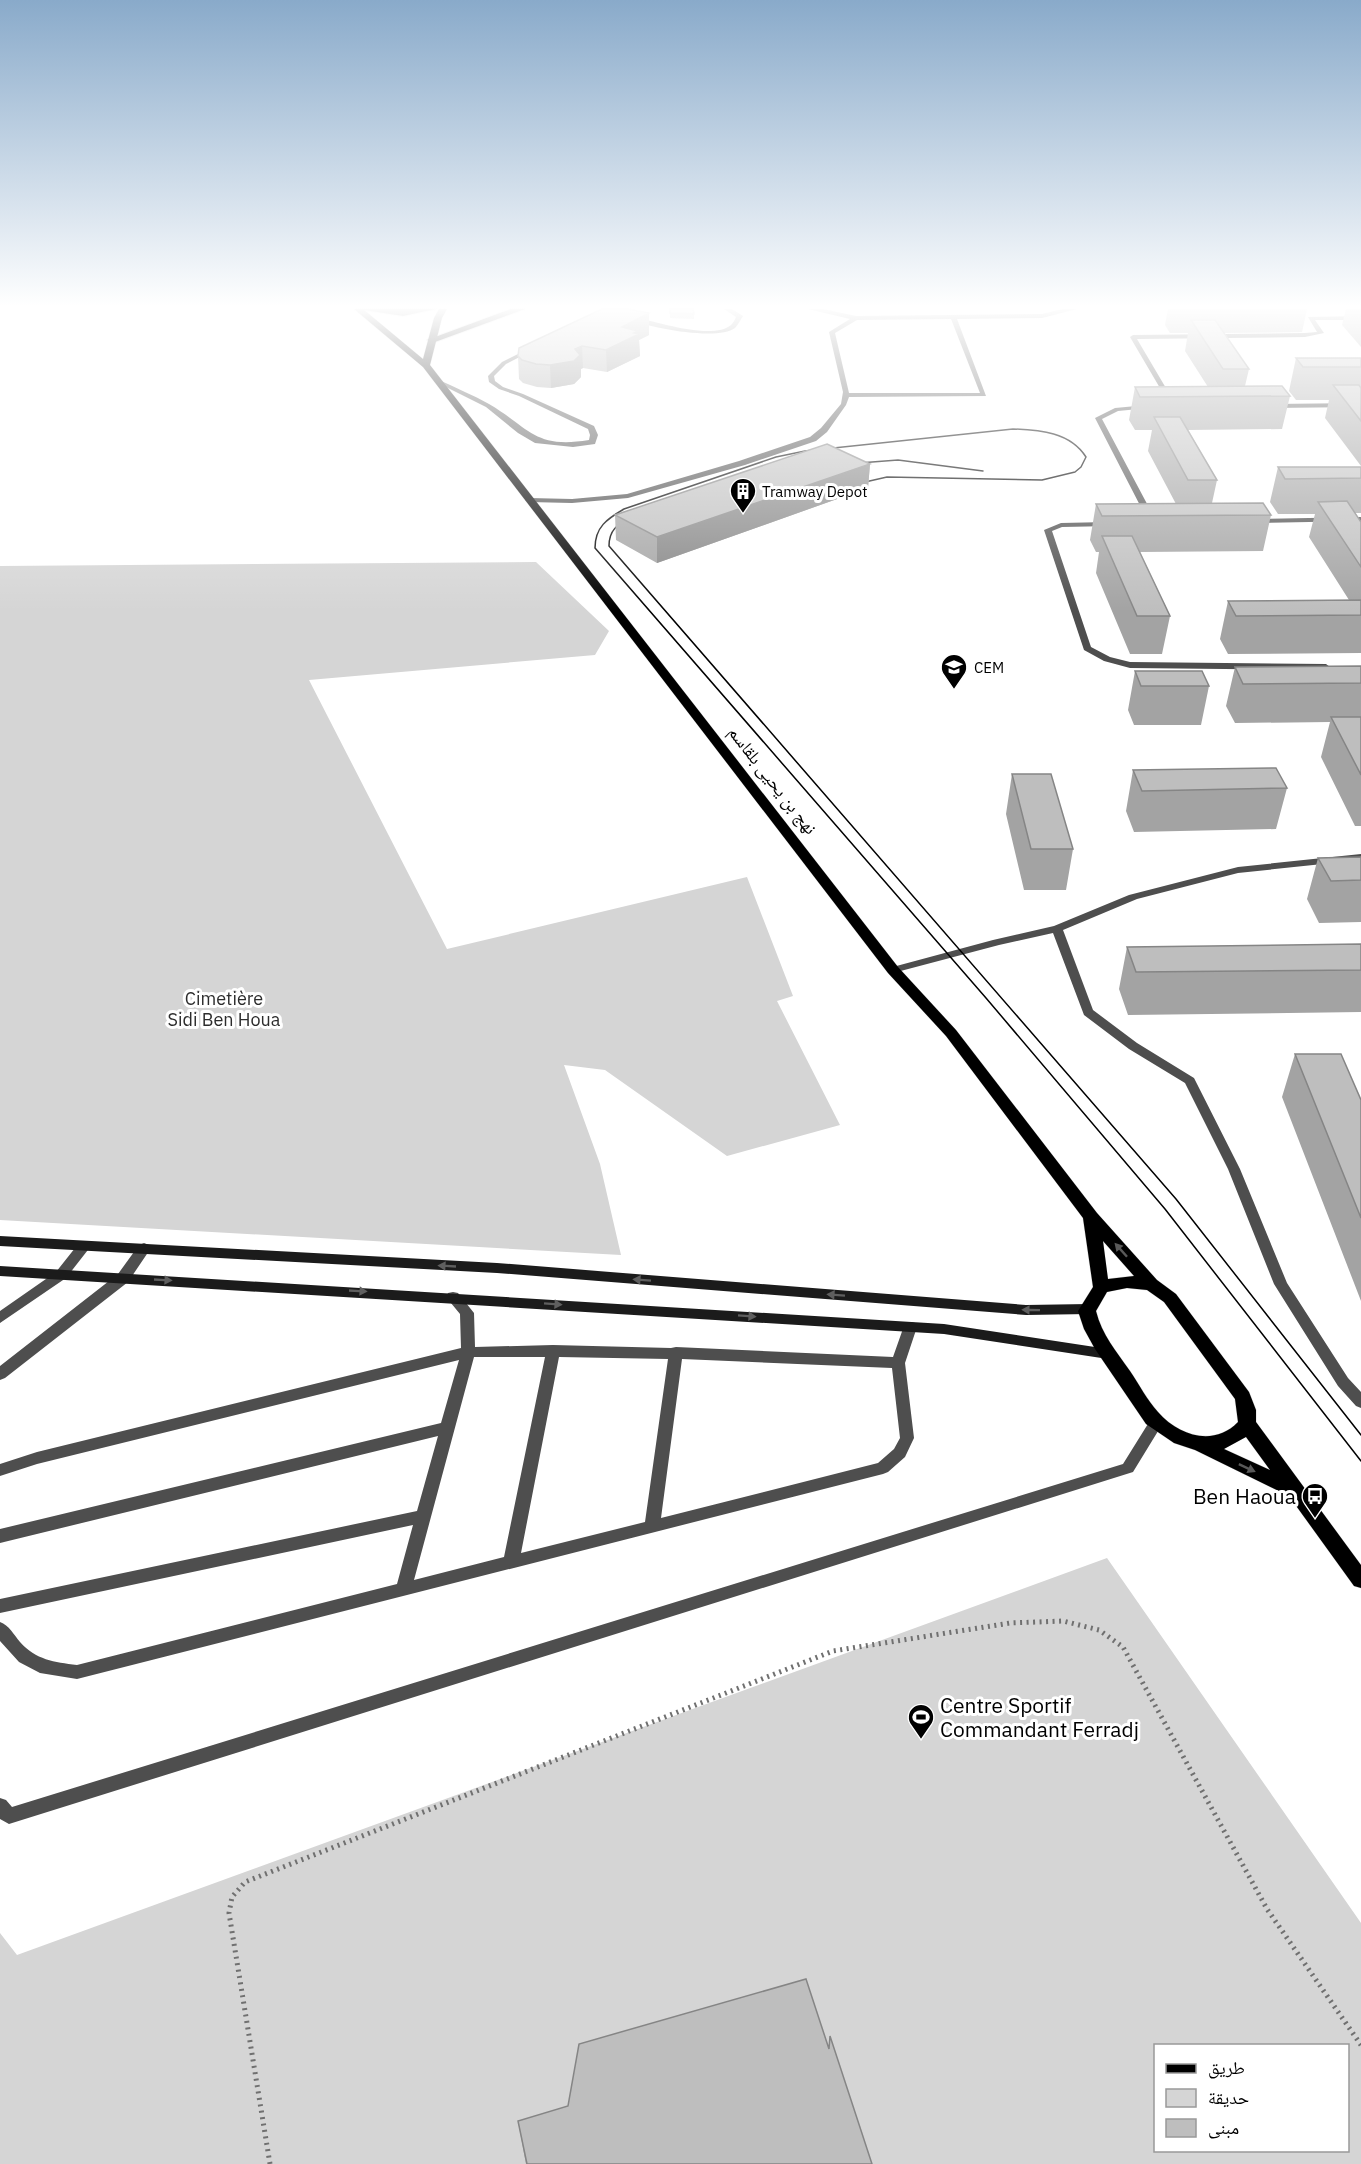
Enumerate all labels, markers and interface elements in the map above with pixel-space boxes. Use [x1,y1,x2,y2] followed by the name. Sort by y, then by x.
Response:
[728,476,758,514] building icon: Tramway Depot
[762,482,867,501] place label: Tramway Depot
[939,652,969,690] school or university icon: CEM
[974,658,1004,677] place label: CEM
[723,721,822,839] street label: نهج بن يحيى بلقاسم
[168,987,281,1031] park label: Cimetière Sidi Ben Houa
[1114,1243,1128,1258] one-way arrow
[438,1261,457,1270] one-way arrow
[632,1275,651,1285] one-way arrow
[154,1276,173,1285] one-way arrow
[348,1287,367,1296] one-way arrow
[827,1290,846,1300] one-way arrow
[543,1299,562,1308] one-way arrow
[1021,1305,1040,1314] one-way arrow
[738,1311,757,1321] one-way arrow
[1238,1463,1255,1472] one-way arrow
[1300,1481,1330,1519] bus stop icon: Ben Haoua
[1193,1482,1296,1510] place label: Ben Haoua
[940,1691,1139,1743] place label: Centre Sportif Commandant Ferradj
[906,1702,936,1740] sports icon: Centre Sportif Commandant Ferradj
[1154,2044,1349,2152] legend
[1208,2056,1245,2079] text: طريق
[1208,2086,1249,2109] text: حديقة
[1208,2116,1239,2139] text: مبنى

